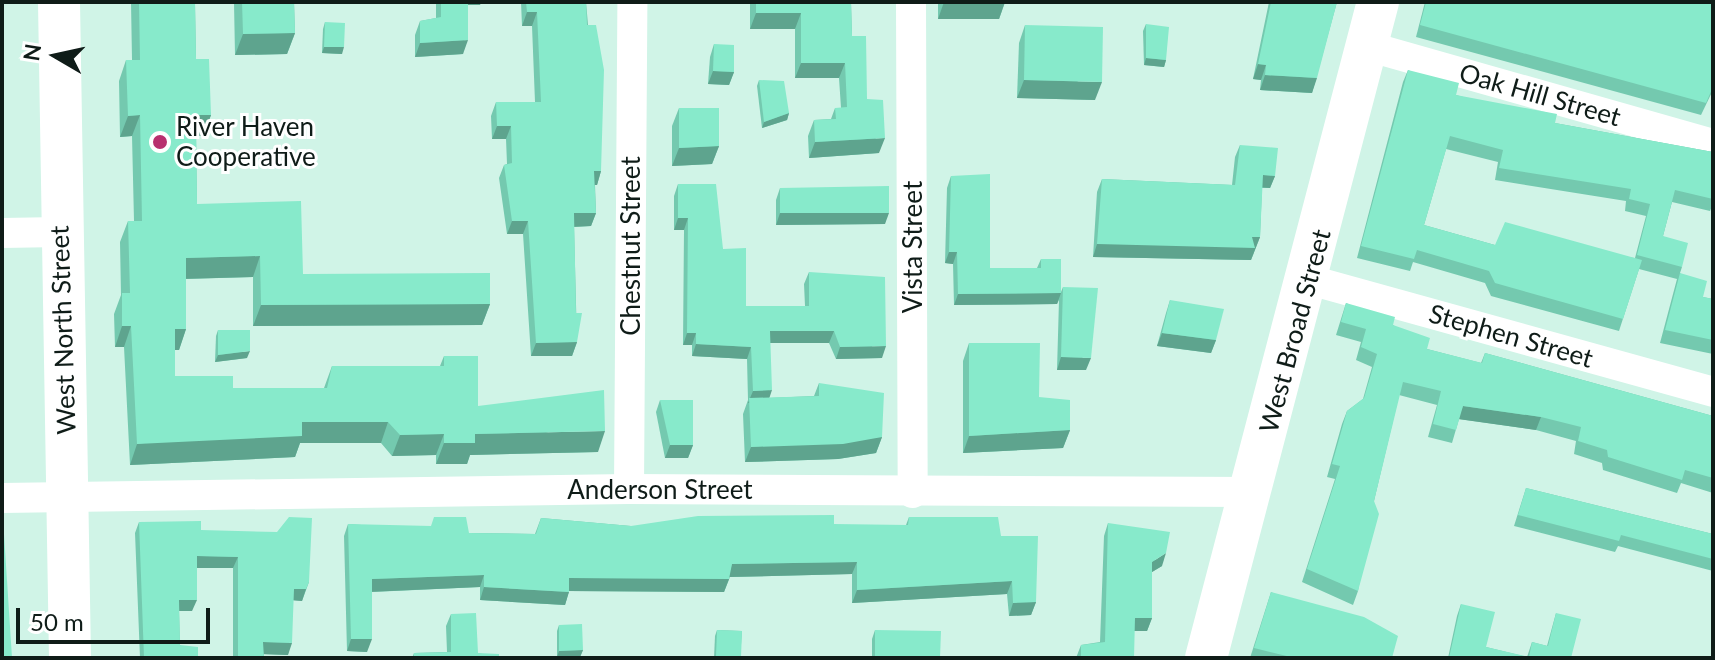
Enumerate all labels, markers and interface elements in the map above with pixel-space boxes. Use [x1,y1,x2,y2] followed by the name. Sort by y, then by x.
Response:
[16,16,96,96] north arrow
[17,42,46,63] text: N
[1456,57,1624,133] street label: Oak Hill Street
[176,111,316,172] place label: River Haven Cooperative
[151,133,169,151] marker: River Haven Cooperative
[615,156,647,336] street label: Chestnut Street
[897,181,929,313] street label: Vista Street
[44,225,82,435] street label: West North Street
[1253,226,1337,436] street label: West Broad Street
[1426,298,1596,374] street label: Stephen Street
[567,474,753,506] street label: Anderson Street
[20,592,214,642] scale bar
[30,607,84,636] text: 50 m

